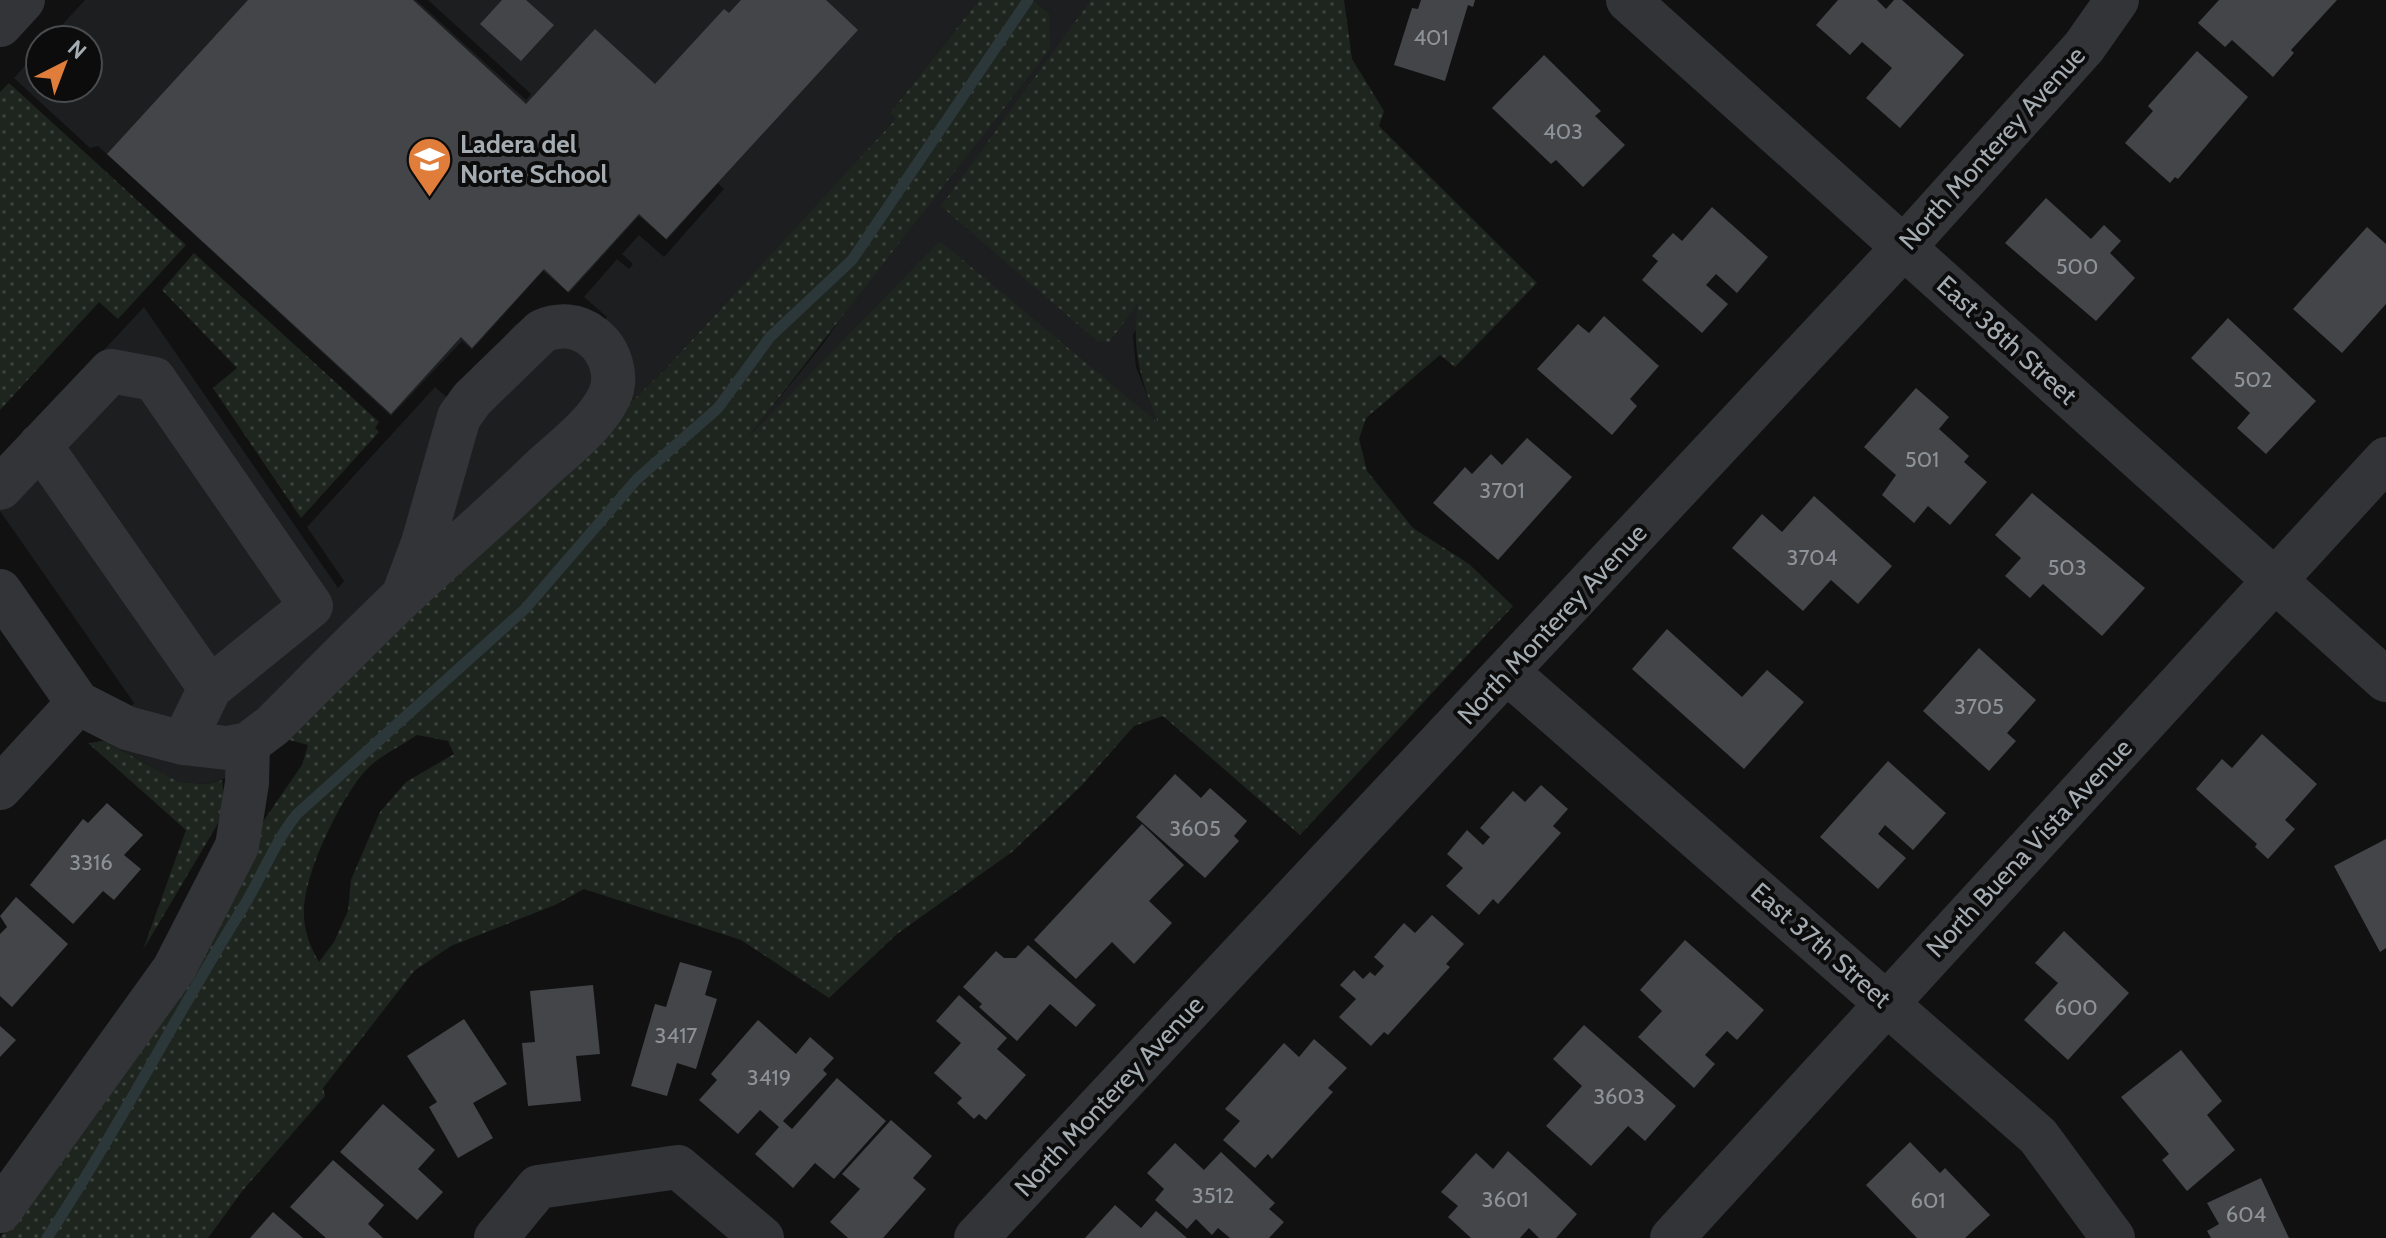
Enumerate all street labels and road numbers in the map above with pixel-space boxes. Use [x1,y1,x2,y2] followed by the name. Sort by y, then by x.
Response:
[1892,40,2092,256] street label: North Monterey Avenue
[1930,269,2084,411] street label: East 38th Street
[1451,517,1653,731] street label: North Monterey Avenue
[1919,732,2139,964] street label: North Buena Vista Avenue
[1744,876,1898,1015] street label: East 37th Street
[1008,989,1210,1203] street label: North Monterey Avenue

